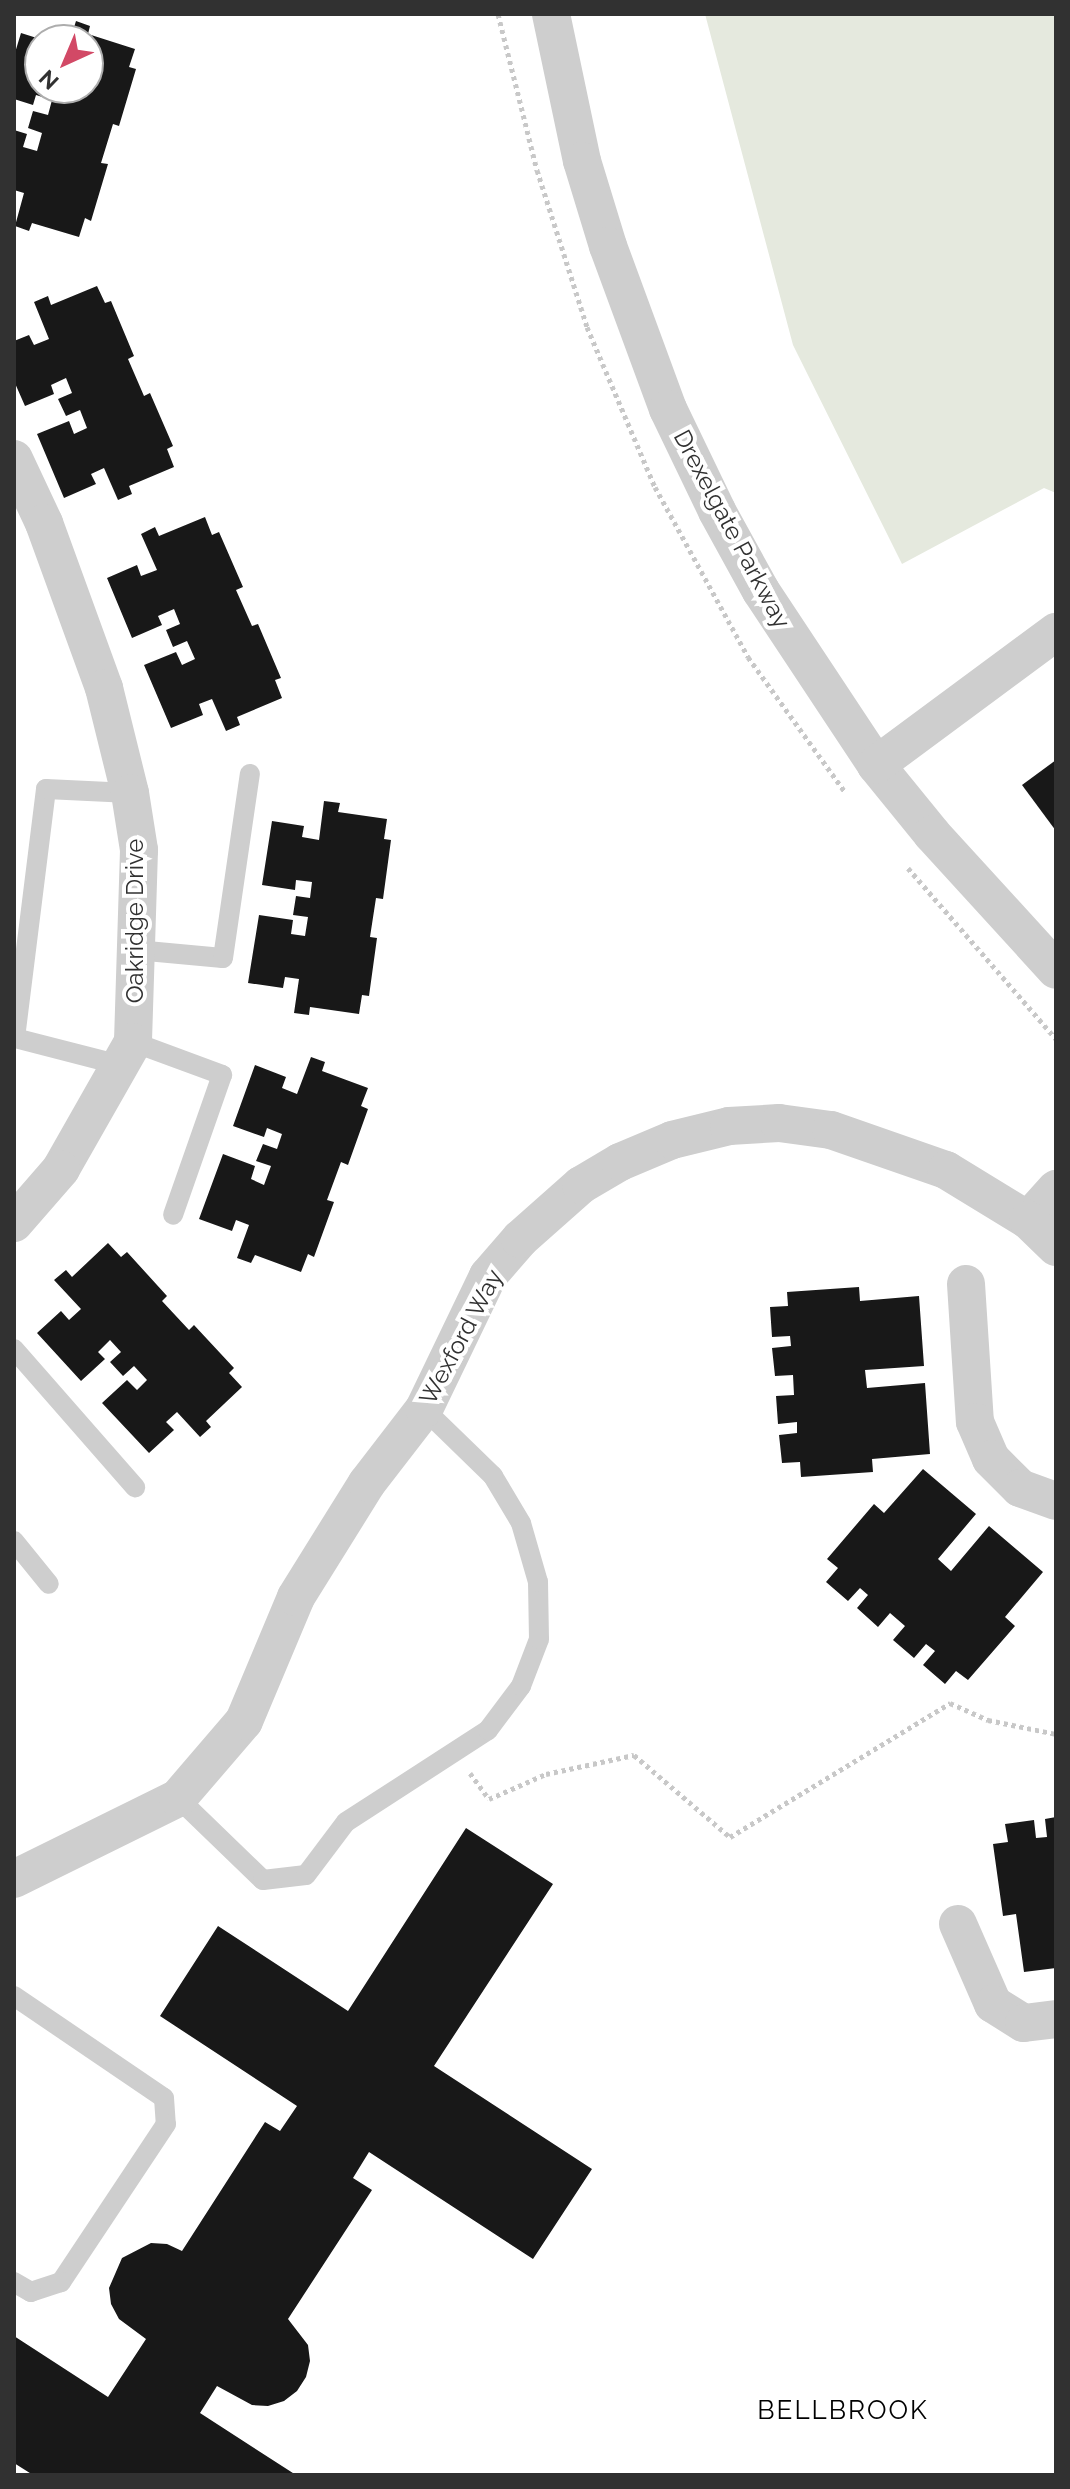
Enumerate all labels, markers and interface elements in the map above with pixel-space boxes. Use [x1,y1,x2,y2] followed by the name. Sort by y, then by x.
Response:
[24,24,104,104] north arrow
[34,65,64,95] text: N
[667,425,797,633] street label: Drexelgate Parkway
[121,839,149,1003] street label: Oakridge Drive
[413,1264,509,1410] street label: Wexford Way
[757,2395,929,2427] district label: BELLBROOK

